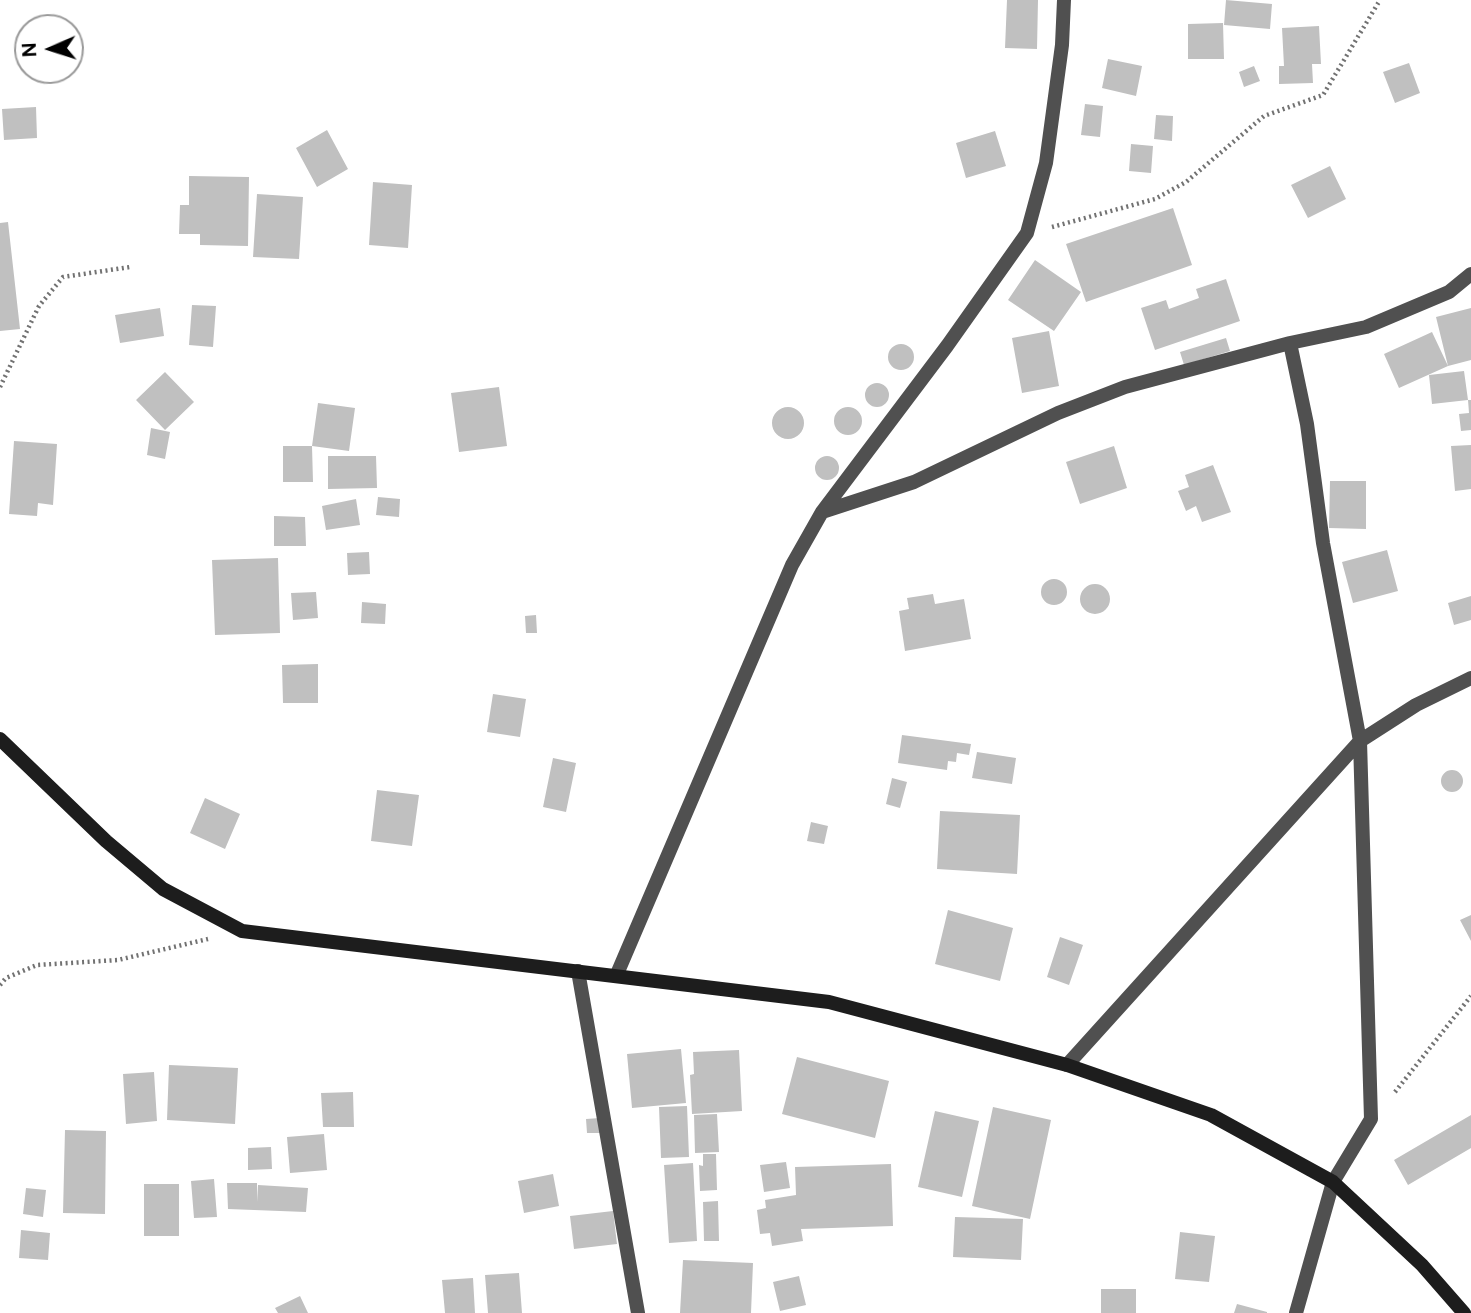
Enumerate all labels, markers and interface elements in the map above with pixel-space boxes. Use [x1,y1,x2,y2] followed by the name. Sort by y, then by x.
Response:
[14,14,84,84] north arrow
[18,42,41,58] text: N

